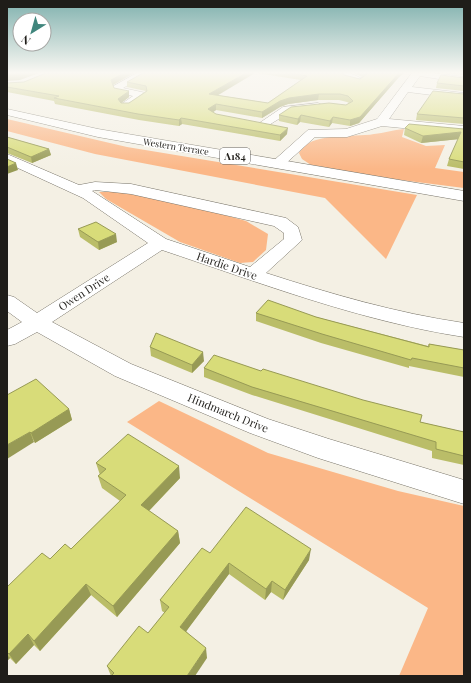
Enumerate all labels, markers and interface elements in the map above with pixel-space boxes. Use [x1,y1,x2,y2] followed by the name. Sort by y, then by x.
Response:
[12,12,52,52] north arrow
[18,32,33,49] text: N
[141,135,210,157] street label: Western Terrace
[220,148,250,164] road number: A184
[195,248,260,283] street label: Hardie Drive
[55,269,113,314] street label: Owen Drive
[186,389,271,436] street label: Hindmarch Drive

